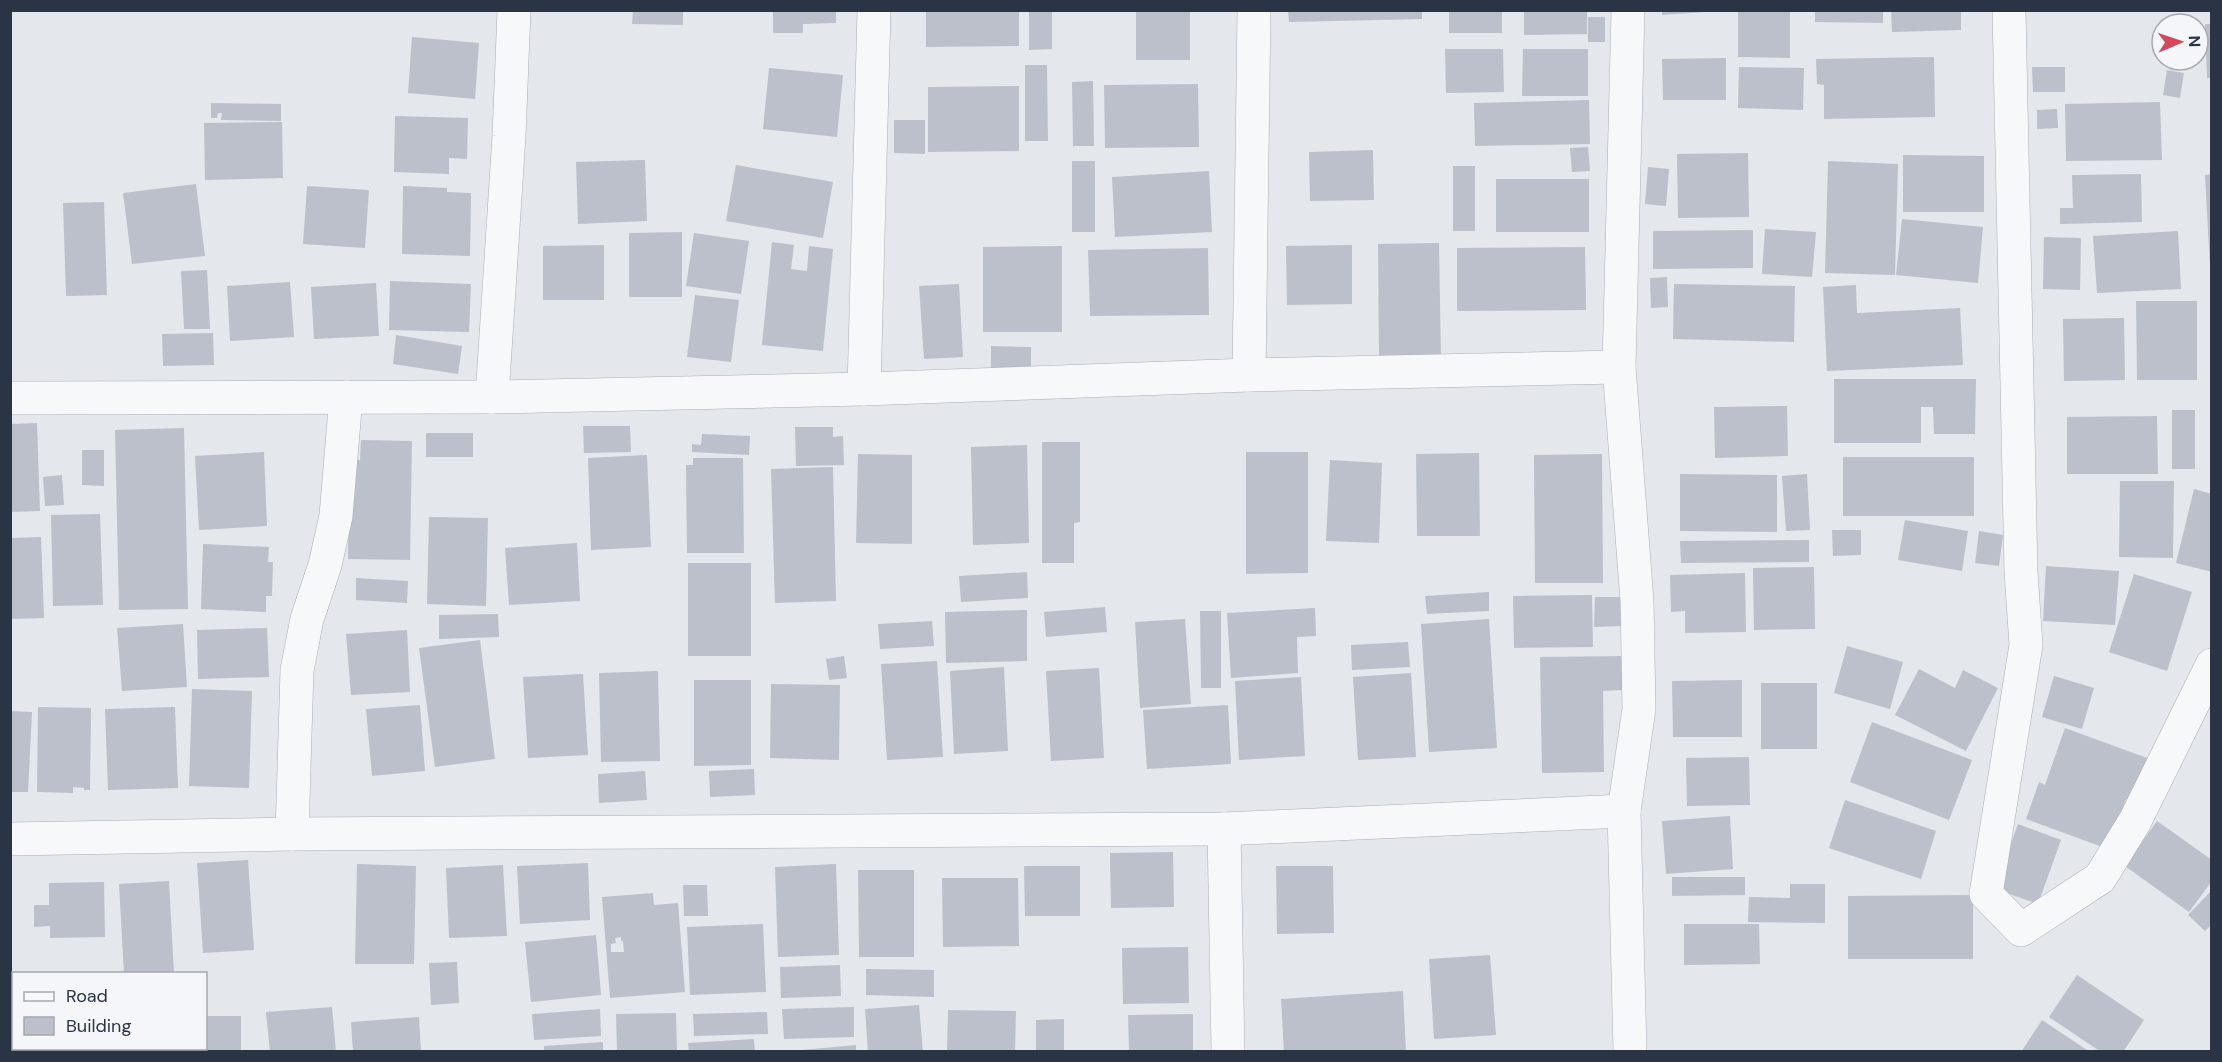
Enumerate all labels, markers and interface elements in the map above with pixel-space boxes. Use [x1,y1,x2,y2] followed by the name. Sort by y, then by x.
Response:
[2150,12,2210,72] north arrow
[2184,35,2205,48] text: N
[12,972,207,1050] legend
[66,984,108,1008] text: Road
[66,1014,131,1038] text: Building

